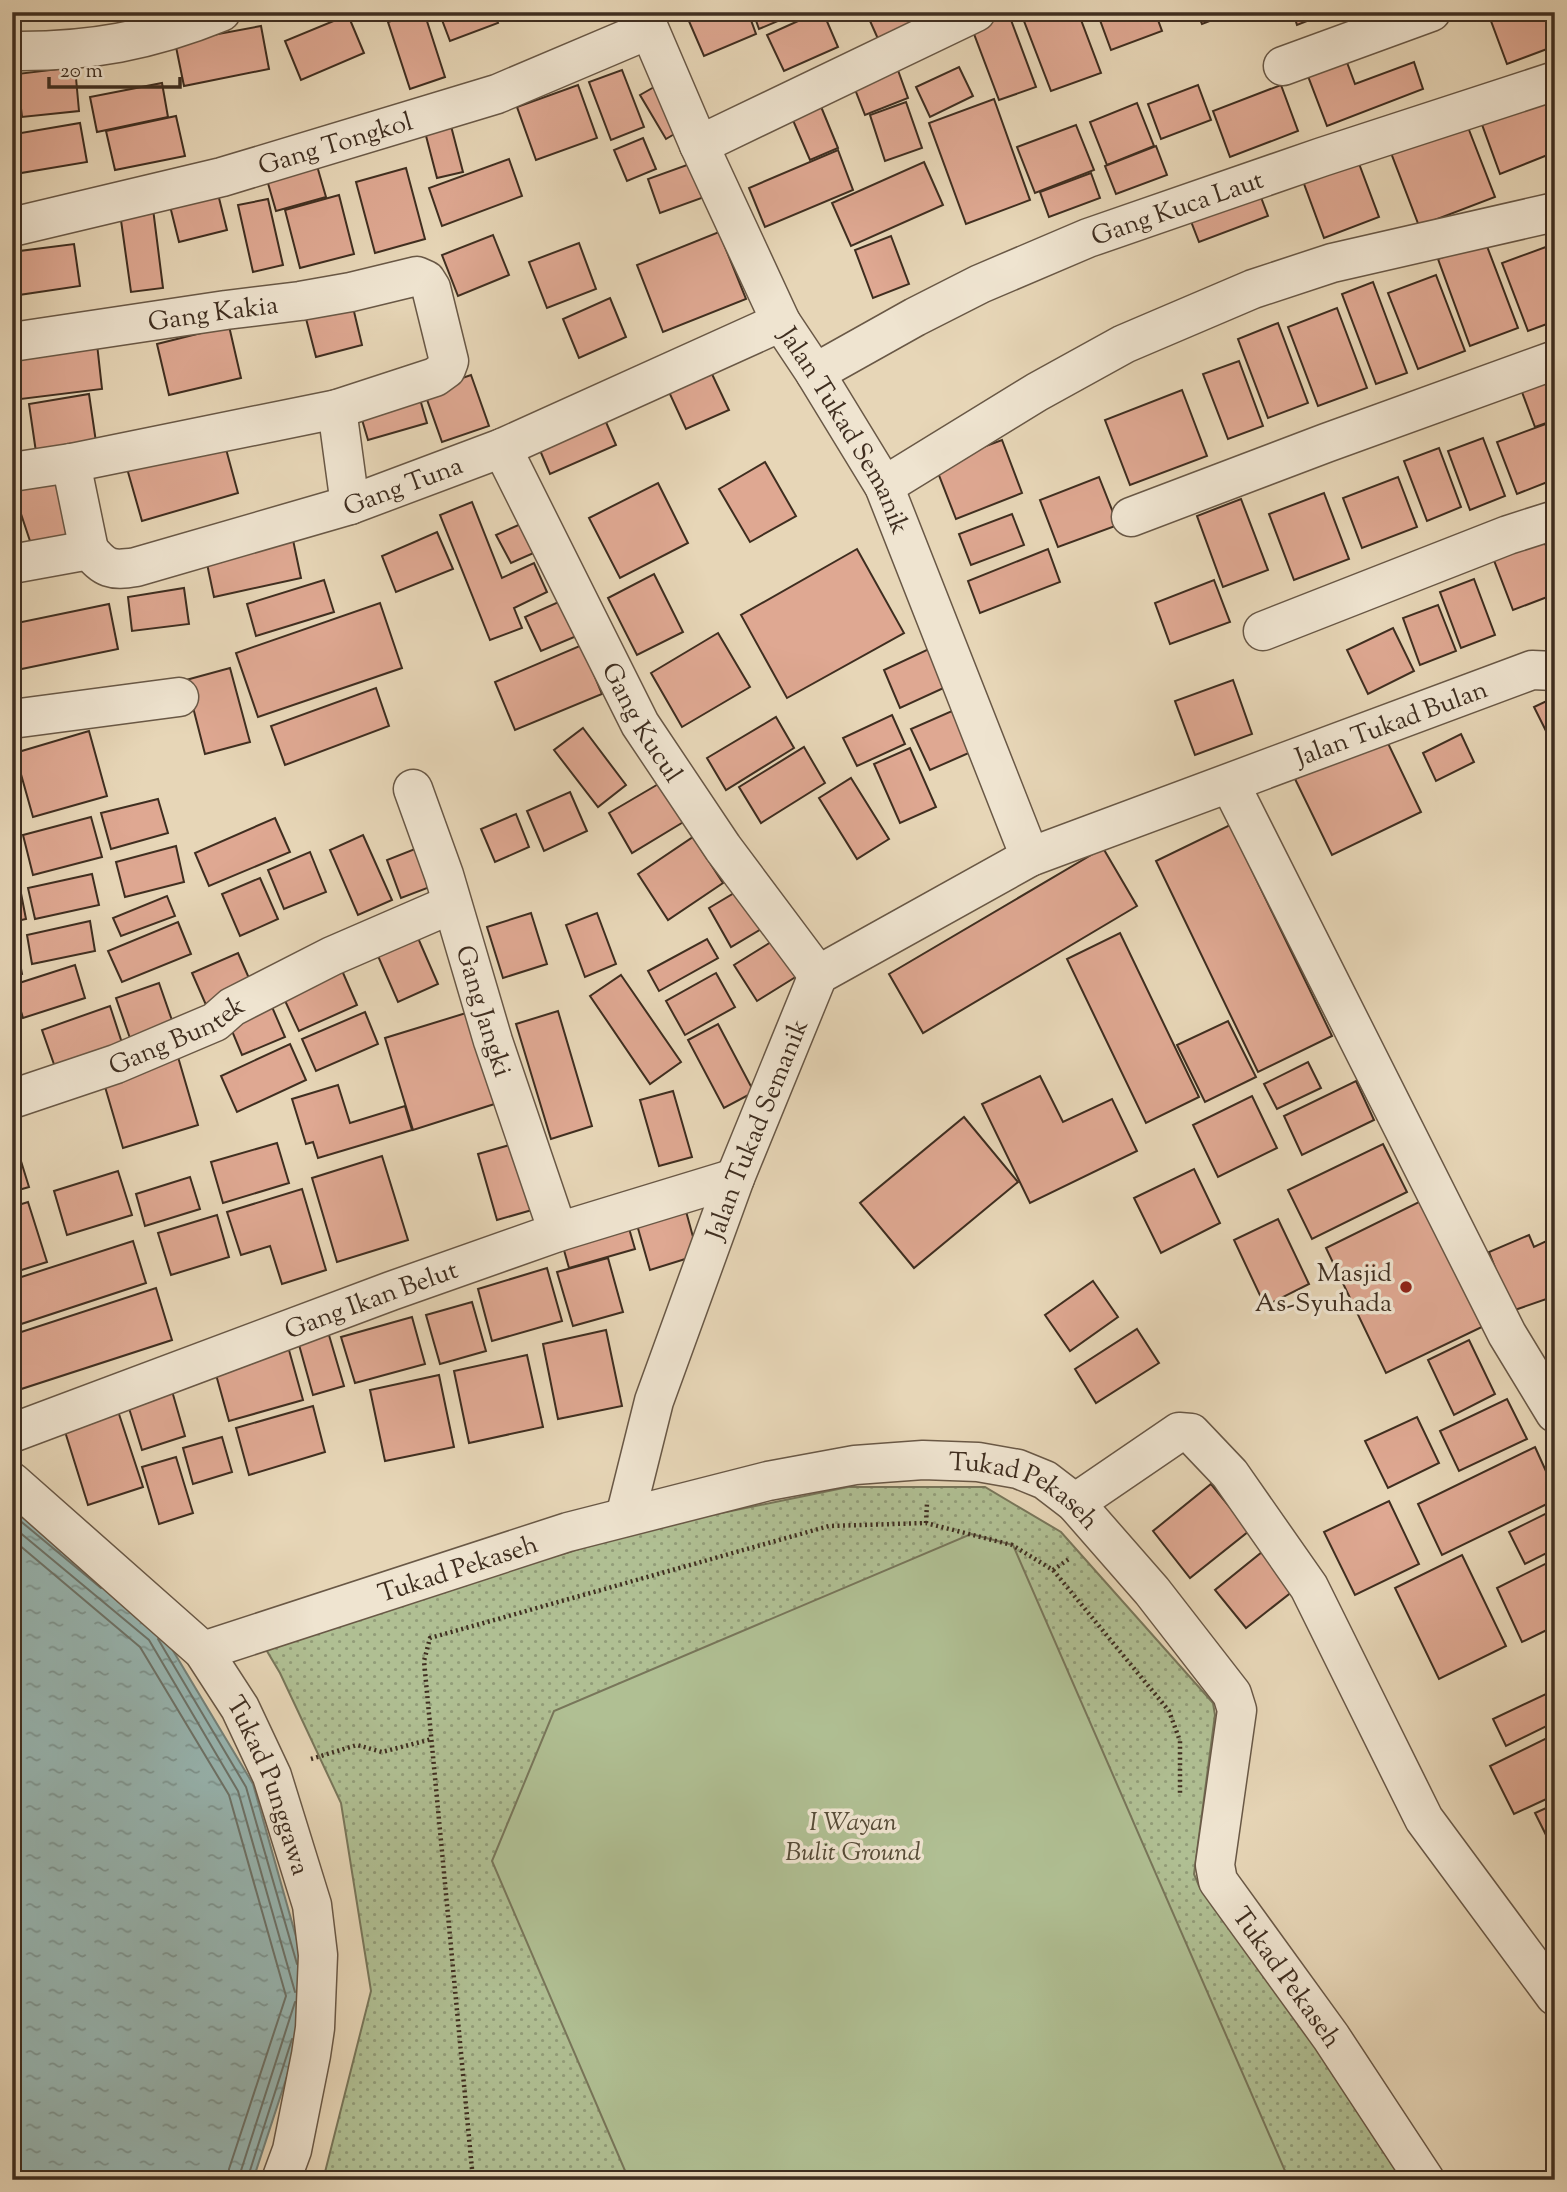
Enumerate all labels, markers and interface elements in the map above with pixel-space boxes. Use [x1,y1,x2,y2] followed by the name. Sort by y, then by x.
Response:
[49,46,180,90] scale bar
[60,57,103,87] text: 20 m
[254,104,418,186] street label: Gang Tongkol
[1087,163,1269,257] street label: Gang Kuca Laut
[146,288,280,342] street label: Gang Kakia
[767,319,917,540] street label: Jalan Tukad Semanik
[338,448,468,527] street label: Gang Tuna
[591,657,690,791] street label: Gang Kucul
[1289,672,1493,778] street label: Jalan Tukad Bulan
[445,941,520,1082] street label: Gang Jangki
[103,988,251,1086] street label: Gang Buntek
[697,1014,819,1247] street label: Jalan Tukad Semanik
[280,1253,463,1350] street label: Gang Ikan Belut
[1255,1256,1392,1323] place label: Masjid As-Syuhada
[1398,1279,1414,1295] marker: Masjid As-Syuhada
[948,1445,1107,1539] street label: Tukad Pekaseh
[374,1527,543,1614] street label: Tukad Pekaseh
[216,1689,318,1880] street label: Tukad Punggawa
[785,1805,921,1872] park label: I Wayan Bulit Ground
[1222,1900,1349,2056] street label: Tukad Pekaseh

